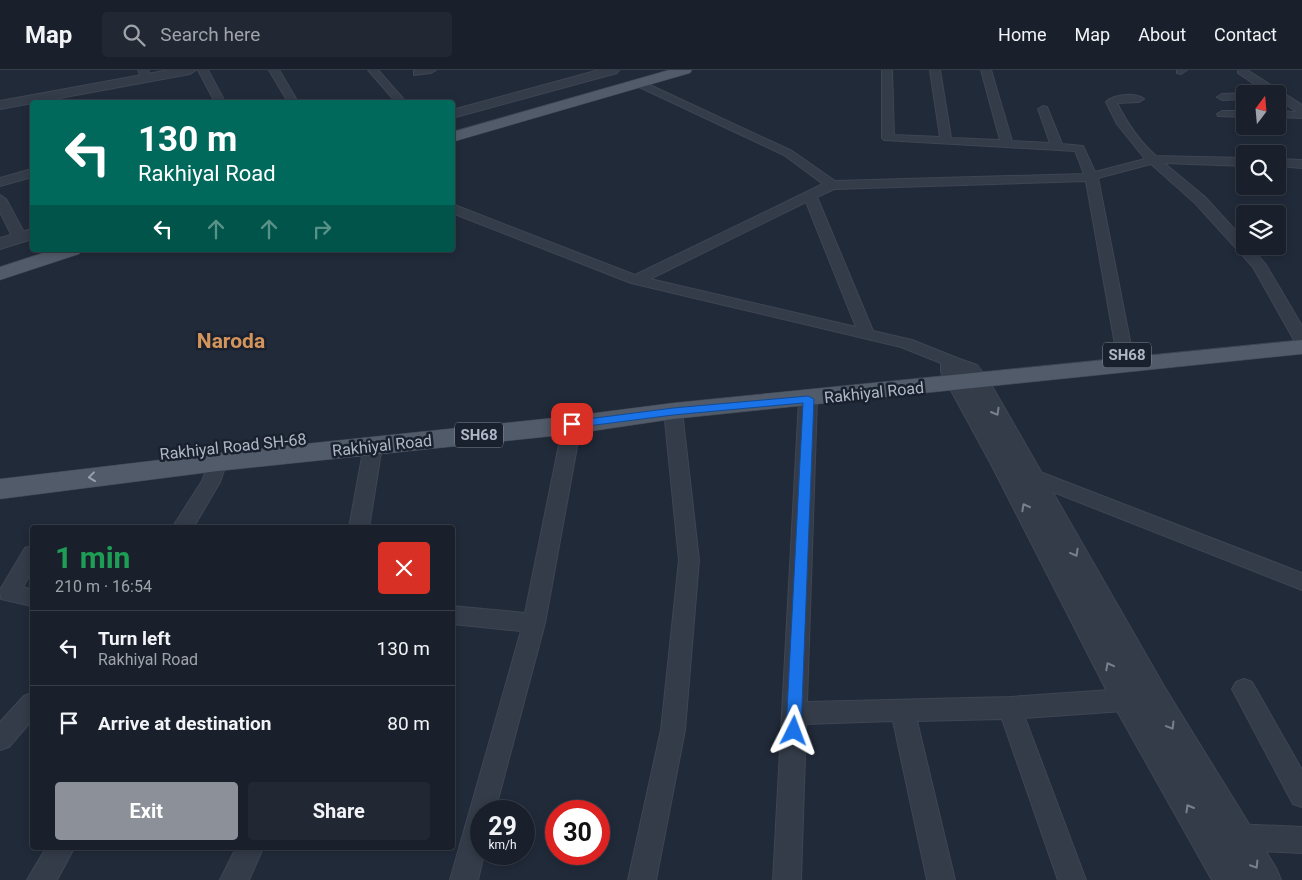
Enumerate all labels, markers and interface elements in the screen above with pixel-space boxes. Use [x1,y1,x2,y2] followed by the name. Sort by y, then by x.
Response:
[102,12,452,57] search box
[25,21,72,49] text: Map
[120,21,148,49] icon: search
[160,23,260,46] text: Search here
[998,24,1047,45] text: Home
[1075,24,1110,45] text: Map
[1138,24,1186,45] text: About
[1214,24,1277,45] text: Contact
[1236,85,1286,135] north arrow
[1236,85,1286,255] map controls
[138,119,237,160] text: 130 m
[55,120,120,185] icon: left
[1236,145,1286,195] button: search
[138,161,276,186] text: Rakhiyal Road
[1236,205,1286,255] button: layers
[149,215,177,243] icon: left
[202,215,230,243] icon: ahead
[255,215,283,243] icon: ahead
[308,215,336,243] icon: right
[197,329,265,353] district label: Naroda
[1103,342,1151,368] road number: SH68
[823,378,925,407] street label: Rakhiyal Road
[551,403,593,445] pin
[989,406,999,415] one-way arrow
[558,410,586,438] icon: arrive
[455,422,503,448] road number: SH68
[159,429,307,464] street label: Rakhiyal Road SH-68
[331,431,433,460] street label: Rakhiyal Road
[87,472,96,482] one-way arrow
[1021,503,1031,512] one-way arrow
[55,540,130,575] text: 1 min
[378,542,430,594] button: close
[1069,548,1079,557] one-way arrow
[55,577,152,596] text: 210 m · 16:54
[98,627,171,650] text: Turn left
[55,634,83,662] icon: left
[377,637,430,660] text: 130 m
[98,650,198,669] text: Rakhiyal Road
[1105,663,1115,672] one-way arrow
[767,704,819,756] position arrow
[55,709,83,737] icon: arrive
[98,712,271,735] text: Arrive at destination
[387,712,430,735] text: 80 m
[1165,720,1175,729] one-way arrow
[55,782,238,840] button: Exit
[248,782,430,840] button: Share
[545,800,610,865] speed limit sign: 30
[1186,804,1196,813] one-way arrow
[488,812,517,841] text: 29
[488,838,517,852] text: km/h
[1248,860,1258,869] one-way arrow

